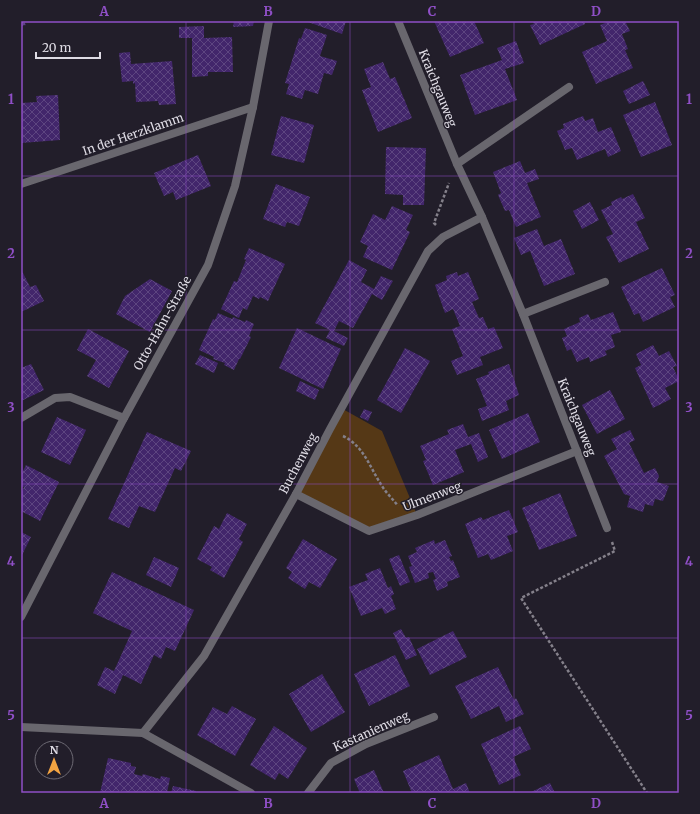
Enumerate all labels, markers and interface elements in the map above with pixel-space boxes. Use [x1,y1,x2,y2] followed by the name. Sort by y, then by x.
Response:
[98,3,109,20] text: A
[263,3,273,20] text: B
[428,3,437,20] text: C
[591,3,601,20] text: D
[36,34,100,60] scale bar
[42,40,71,55] text: 20 m
[416,47,461,130] street label: Kraichgauweg
[8,91,14,108] text: 1
[686,91,692,108] text: 1
[80,110,186,158] street label: In der Herzklamm
[7,245,15,262] text: 2
[685,245,693,262] text: 2
[130,273,194,373] street label: Otto-Hahn-Straße
[555,376,600,459] street label: Kraichgauweg
[7,399,15,416] text: 3
[685,399,693,416] text: 3
[276,429,321,496] street label: Buchenweg
[400,478,464,514] street label: Ulmenweg
[7,553,16,570] text: 4
[685,553,694,570] text: 4
[7,707,15,724] text: 5
[331,707,412,754] street label: Kastanienweg
[685,707,693,724] text: 5
[34,740,74,780] north arrow
[50,743,59,757] text: N
[98,795,109,812] text: A
[263,795,273,812] text: B
[428,795,437,812] text: C
[591,795,601,812] text: D

